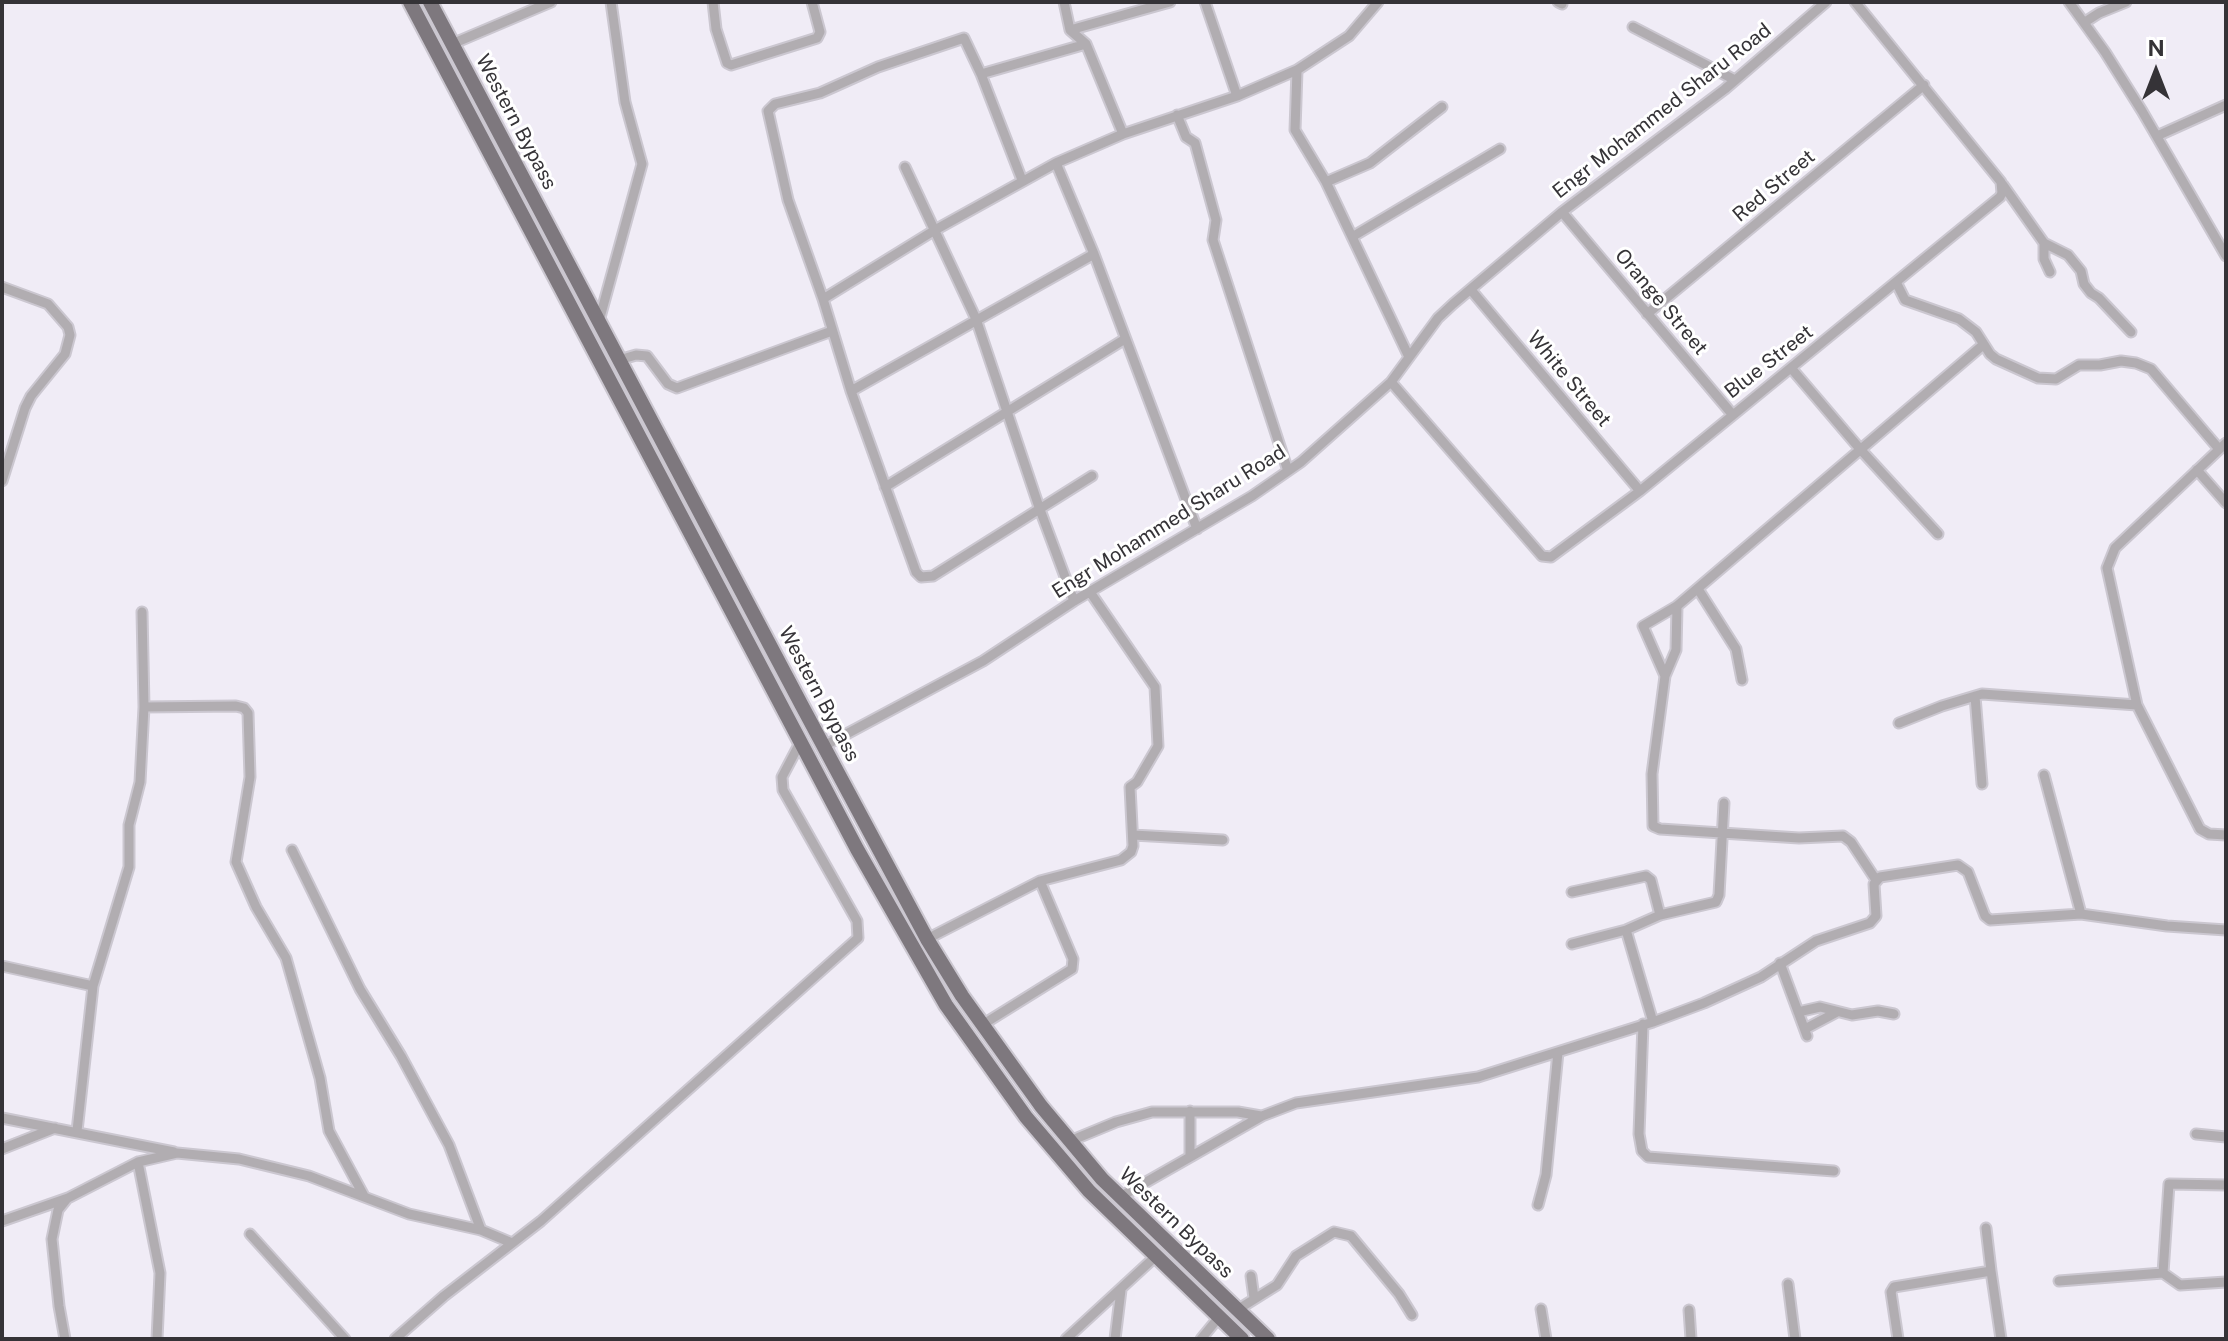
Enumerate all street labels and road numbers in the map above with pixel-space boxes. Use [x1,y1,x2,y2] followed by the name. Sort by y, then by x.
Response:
[1548,18,1776,204] street label: Engr Mohammed Sharu Road
[470,50,562,194] street label: Western Bypass
[1728,145,1820,227] street label: Red Street
[1610,244,1712,360] street label: Orange Street
[1720,320,1818,404] street label: Blue Street
[1522,326,1616,432] street label: White Street
[1048,440,1290,604] street label: Engr Mohammed Sharu Road
[773,622,865,766] street label: Western Bypass
[1114,1162,1238,1284] street label: Western Bypass

